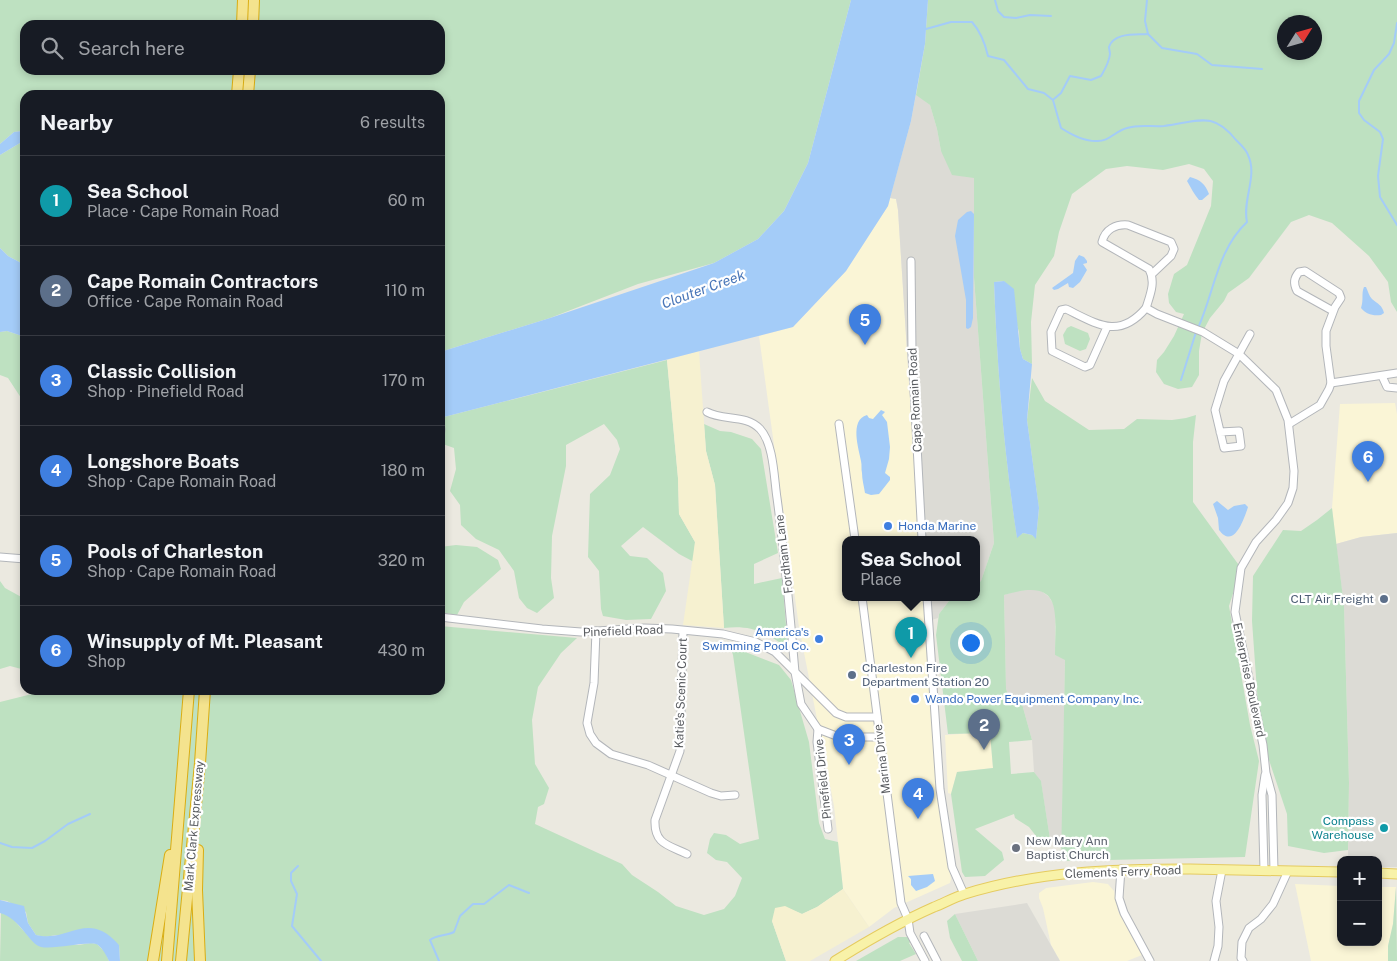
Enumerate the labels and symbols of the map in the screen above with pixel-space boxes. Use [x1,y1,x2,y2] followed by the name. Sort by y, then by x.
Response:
[1277,15,1322,60] north arrow
[659,266,747,311] water label: Clouter Creek
[849,304,881,345] pin: 5
[905,347,925,453] street label: Cape Romain Road
[1352,441,1384,482] pin: 6
[772,514,796,594] street label: Fordham Lane
[898,519,976,533] place label: Honda Marine
[882,520,894,532] marker: Honda Marine
[1290,592,1374,606] place label: CLT Air Freight
[1378,593,1390,605] marker: CLT Air Freight
[895,617,927,658] pin: 1
[1230,621,1268,739] street label: Enterprise Boulevard
[583,623,663,639] street label: Pinefield Road
[702,625,809,653] place label: America's Swimming Pool Co.
[958,630,984,656] your location
[813,633,825,645] marker: America's Swimming Pool Co.
[672,637,690,749] street label: Katie's Scenic Court
[862,661,989,689] place label: Charleston Fire Department Station 20
[846,669,858,681] marker: Charleston Fire Department Station 20
[925,692,1142,706] place label: Wando Power Equipment Company Inc.
[909,693,921,705] marker: Wando Power Equipment Company Inc.
[968,709,1000,750] pin: 2
[871,723,893,795] street label: Marina Drive
[833,724,865,765] pin: 3
[812,738,834,820] street label: Pinefield Drive
[181,759,207,892] street label: Mark Clark Expressway
[902,778,934,819] pin: 4
[1312,814,1374,842] place label: Compass Warehouse
[1378,822,1390,834] marker: Compass Warehouse
[1026,834,1109,862] place label: New Mary Ann Baptist Church
[1010,842,1022,854] marker: New Mary Ann Baptist Church
[1064,863,1182,881] street label: Clements Ferry Road

